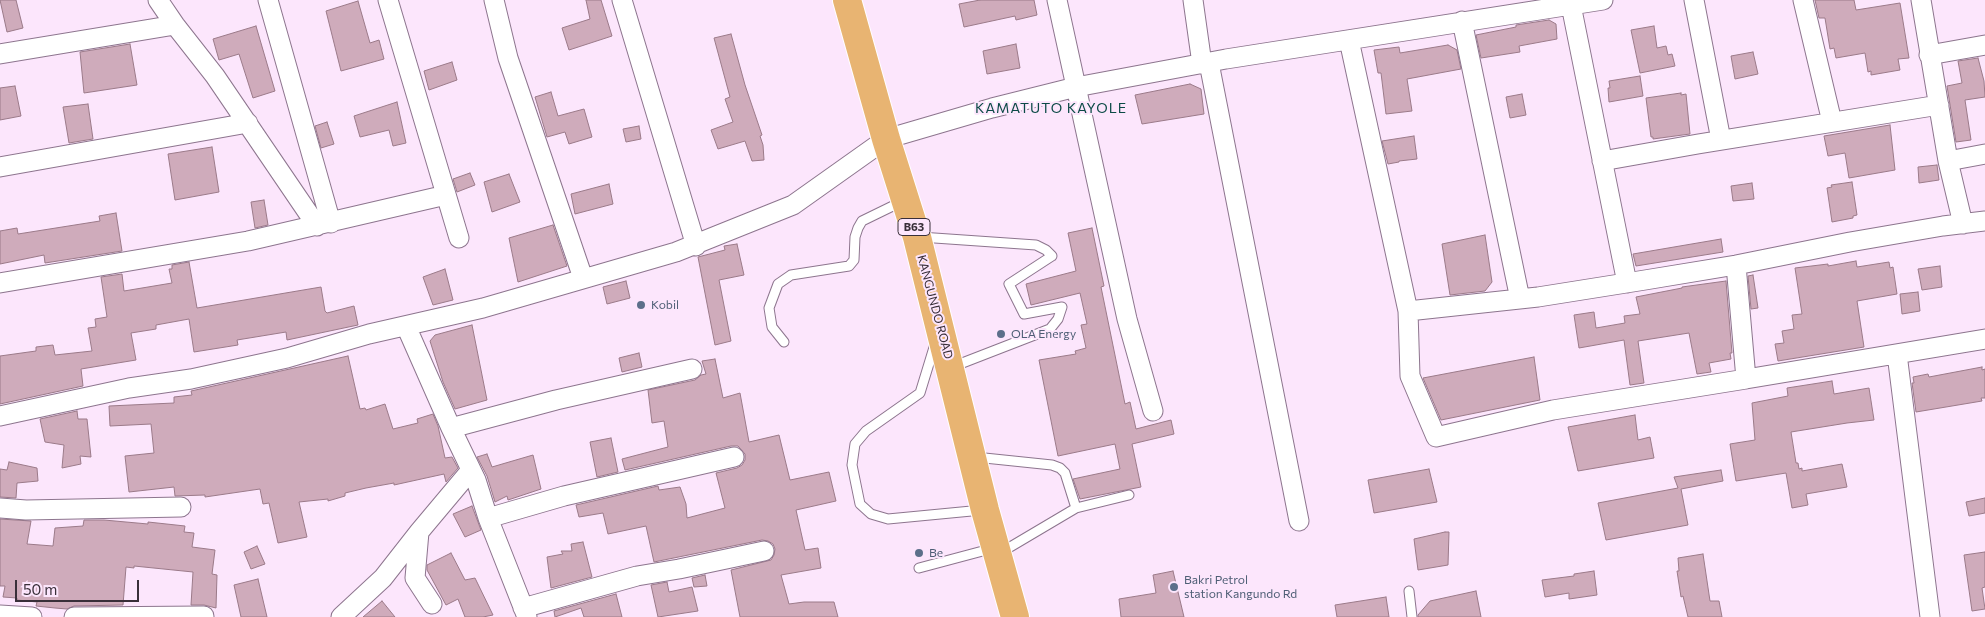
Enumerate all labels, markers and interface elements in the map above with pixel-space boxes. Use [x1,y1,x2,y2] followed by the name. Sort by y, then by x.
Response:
[973,100,1129,116] district label: KAMATUTO KAYOLE
[898,218,930,236] road number: B63
[914,253,956,361] street label: KANGUNDO ROAD
[651,298,679,312] place label: Kobil
[635,299,647,311] marker: Kobil
[1011,327,1076,341] place label: OLA Energy
[995,328,1007,340] marker: OLA Energy
[929,546,943,560] place label: Be
[913,547,925,559] marker: Be
[18,570,141,602] scale bar
[1184,573,1297,601] place label: Bakri Petrol station Kangundo Rd
[23,580,57,598] text: 50 m
[1168,581,1180,593] marker: Bakri Petrol station Kangundo Rd

